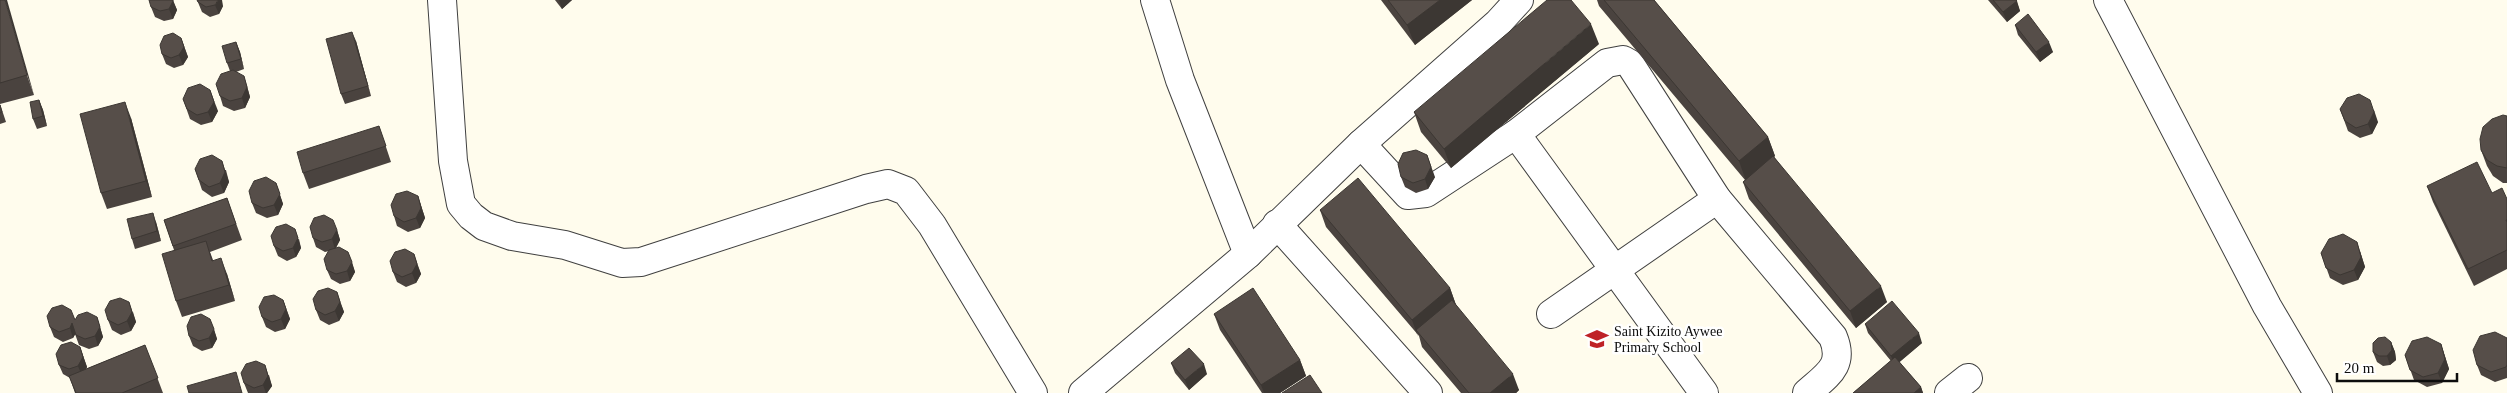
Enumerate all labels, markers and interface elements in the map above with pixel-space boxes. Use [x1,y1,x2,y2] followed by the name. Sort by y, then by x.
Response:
[1614,324,1722,355] place label: Saint Kizito Aywee Primary School
[1584,326,1610,352] school or university icon: Saint Kizito Aywee Primary School
[2337,350,2457,382] scale bar
[2344,360,2375,376] text: 20 m

